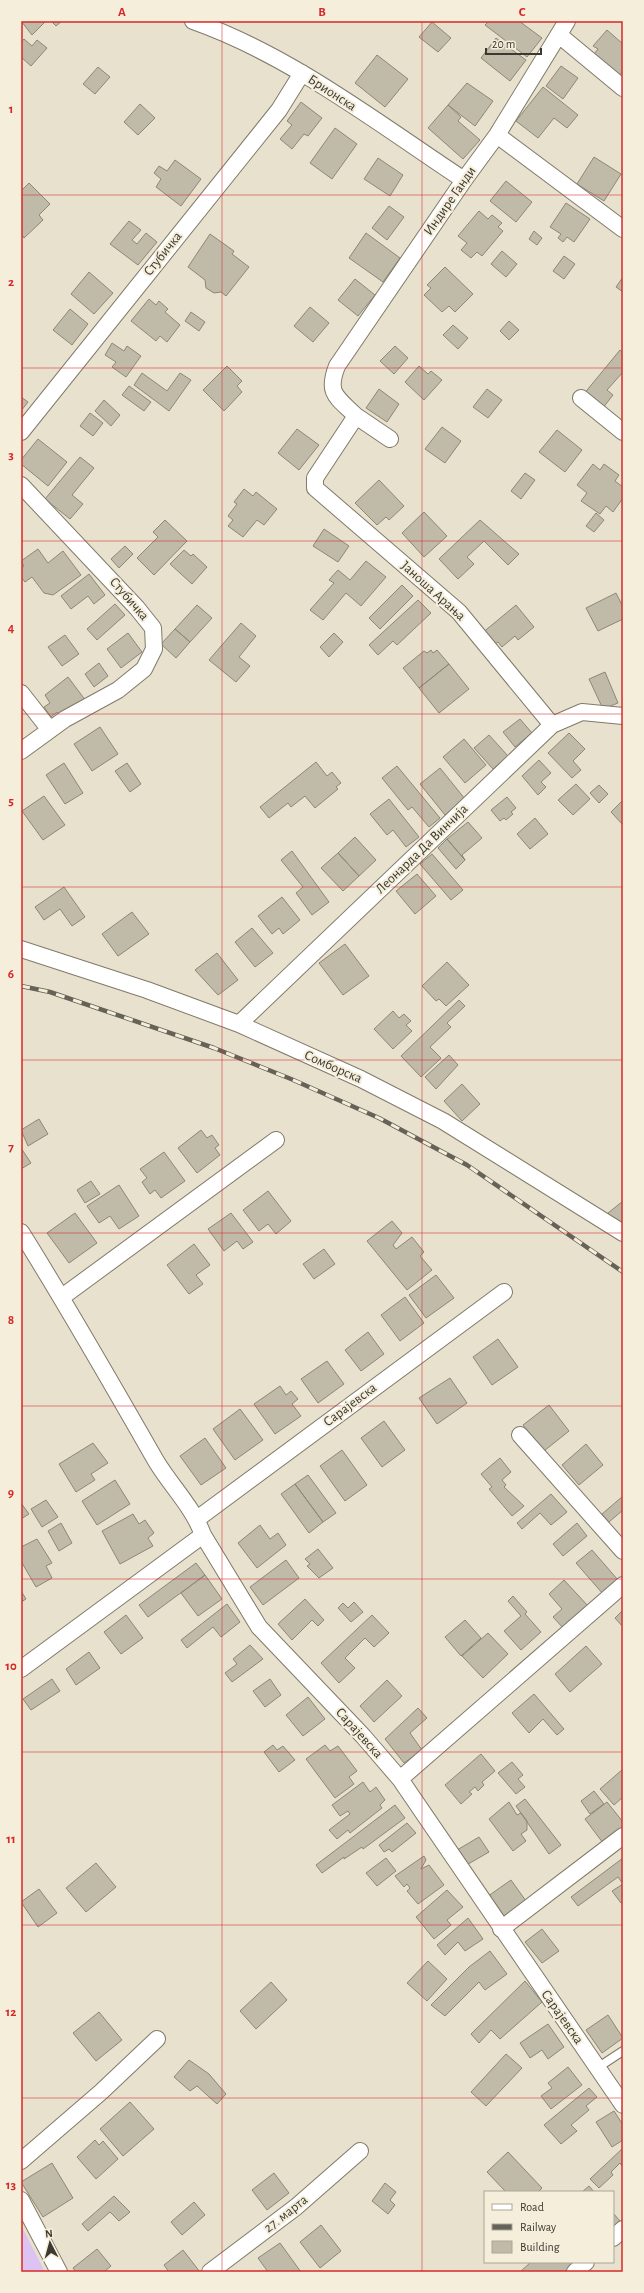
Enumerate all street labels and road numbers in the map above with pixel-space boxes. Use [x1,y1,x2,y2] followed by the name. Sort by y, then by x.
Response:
[305,72,359,114] street label: Брионска
[421,164,479,238] street label: Индире Ганди
[141,229,185,279] street label: Стубичка
[398,559,468,624] street label: Јаноша Арања
[107,575,152,624] street label: Стубичка
[373,801,471,896] street label: Леонарда Да Винчија
[302,1048,365,1086] street label: Сомборска
[321,1380,380,1429] street label: Сарајевска
[333,1705,386,1761] street label: Сарајевска
[538,1987,586,2047] street label: Сарајевска
[262,2192,311,2235] street label: 27. марта

